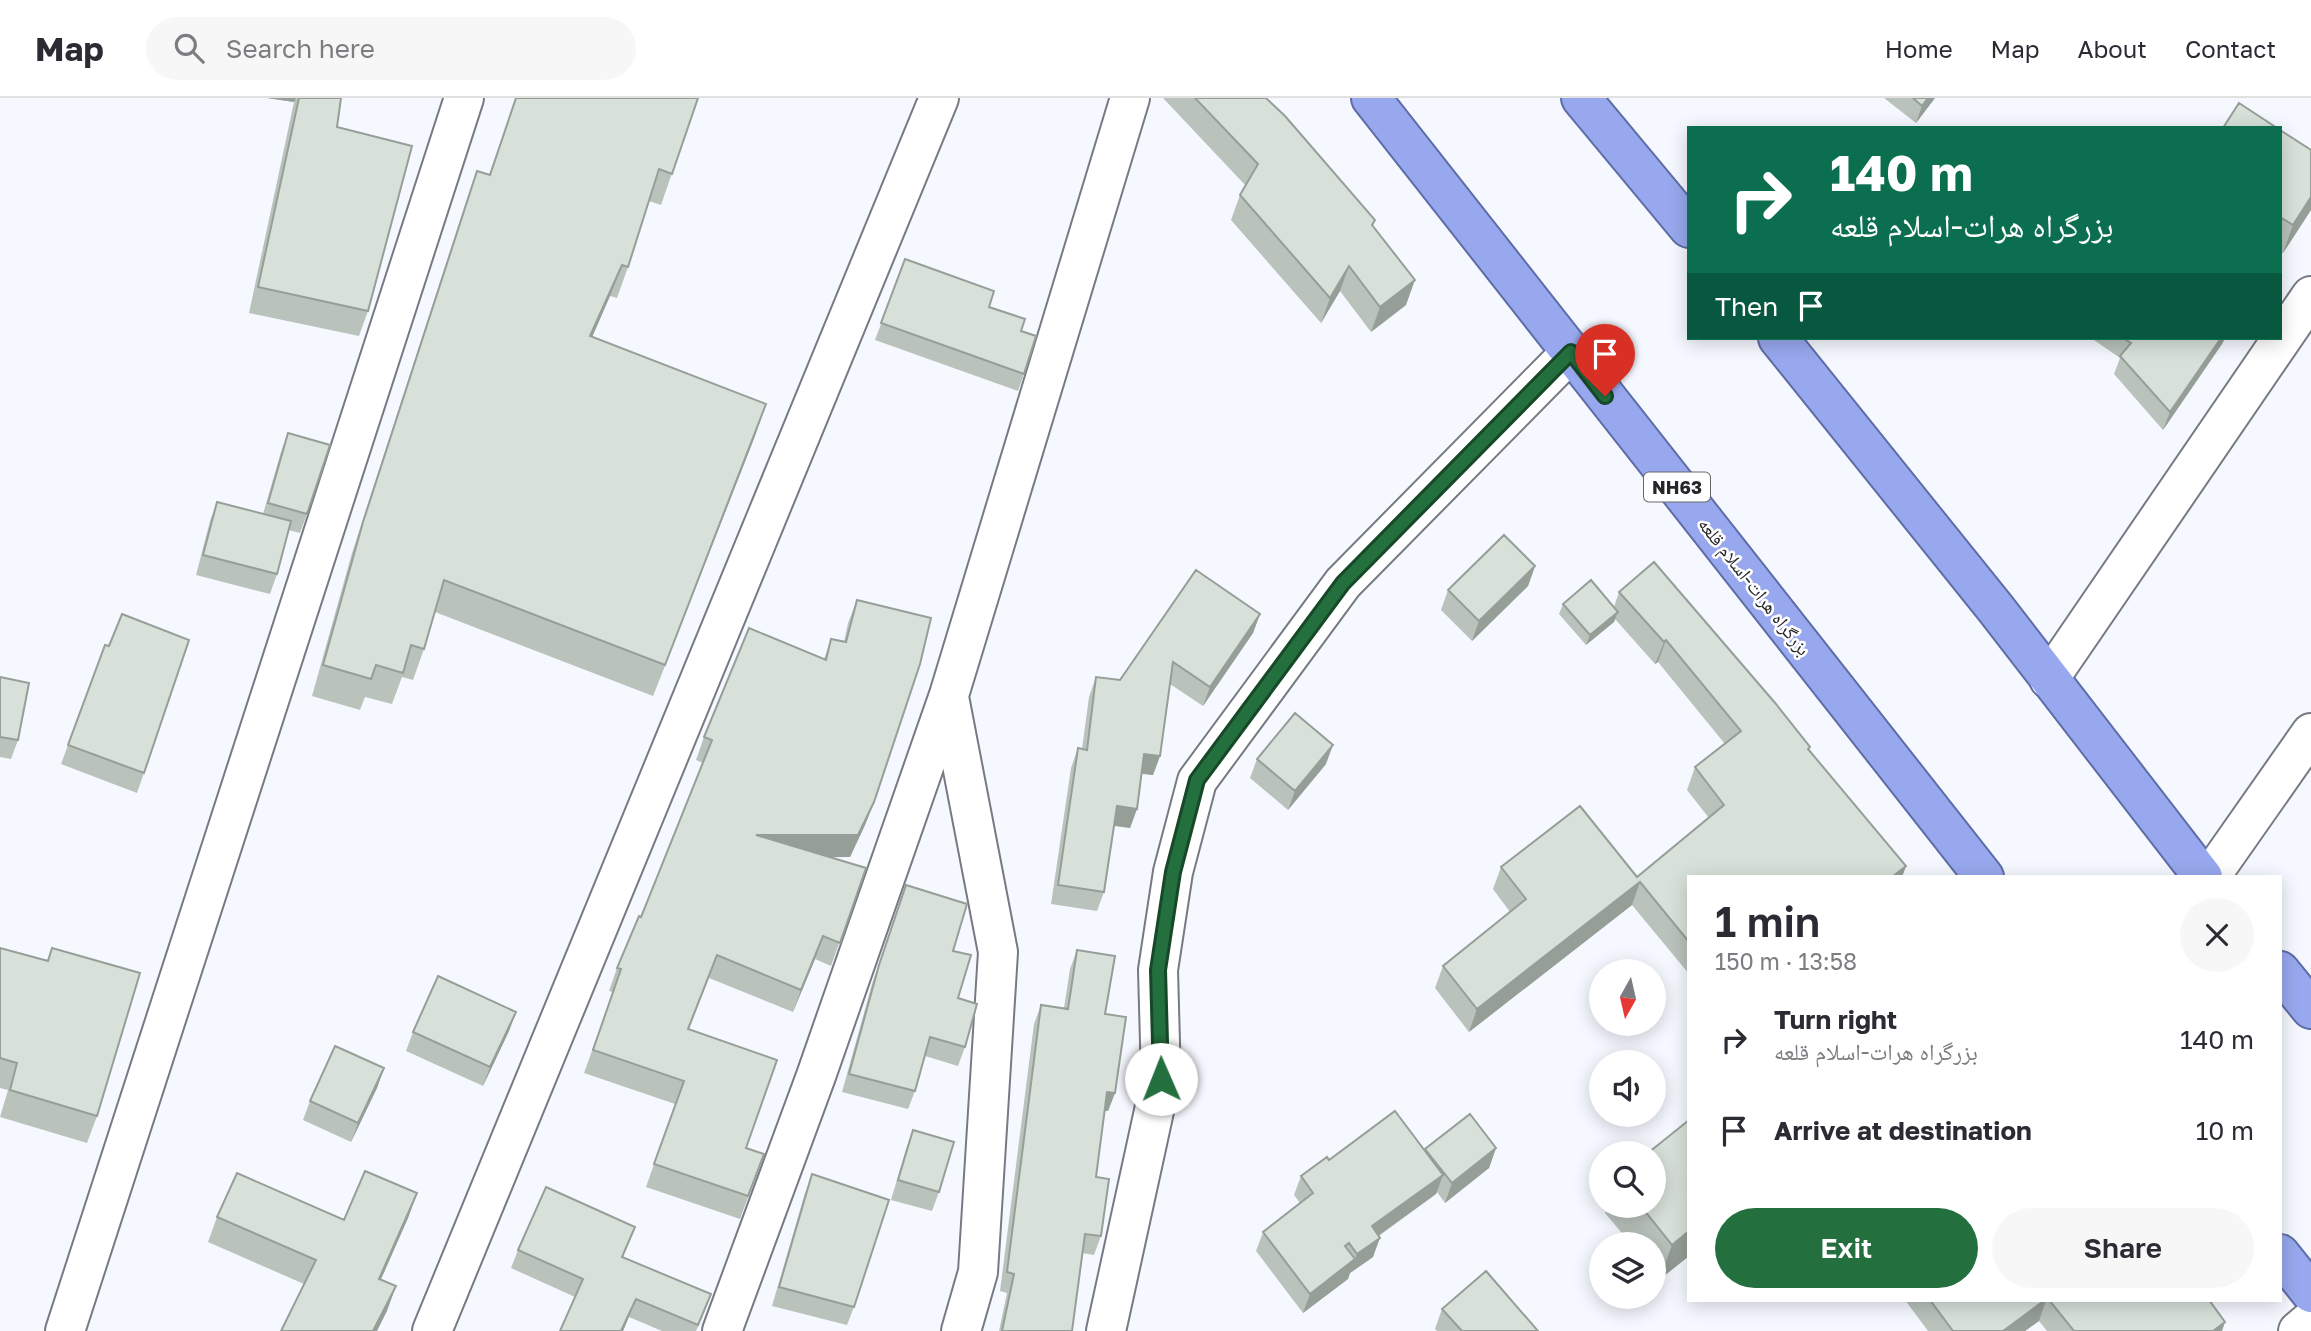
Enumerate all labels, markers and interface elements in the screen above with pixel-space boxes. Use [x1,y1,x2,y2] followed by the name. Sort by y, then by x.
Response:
[146,17,636,80] search box
[35,29,104,68] text: Map
[170,29,208,67] icon: search
[226,33,375,64] text: Search here
[1885,34,1953,63] text: Home
[1991,34,2040,63] text: Map
[2078,34,2147,63] text: About
[2185,34,2276,63] text: Contact
[1830,143,1973,202] text: 140 m
[1715,154,1806,245] icon: right
[1830,206,2113,244] text: بزرگراه هرات-اسلام قلعه
[1792,287,1830,325] icon: arrive
[1715,291,1778,322] text: Then
[1575,324,1635,396] pin
[1586,335,1624,373] icon: arrive
[1644,472,1710,502] road number: NH63
[1692,513,1816,661] street label: بزرگراه هرات-اسلام قلعه
[1715,896,1820,946] text: 1 min
[2180,898,2254,972] button: close
[1715,947,1857,975] text: 150 m · 13:58
[1589,959,1666,1036] north arrow
[1589,959,1666,1309] map controls
[1774,1004,1897,1035] text: Turn right
[1715,1021,1753,1059] icon: right
[2180,1024,2254,1055] text: 140 m
[1774,1037,1978,1065] text: بزرگراه هرات-اسلام قلعه
[1124,1042,1198,1116] position arrow
[1589,1050,1666,1127] button: sound
[1715,1112,1753,1150] icon: arrive
[1774,1115,2032,1146] text: Arrive at destination
[2196,1115,2254,1146] text: 10 m
[1589,1141,1666,1218] button: search
[1715,1208,1978,1288] button: Exit
[1992,1208,2254,1288] button: Share
[1589,1232,1666,1309] button: layers

